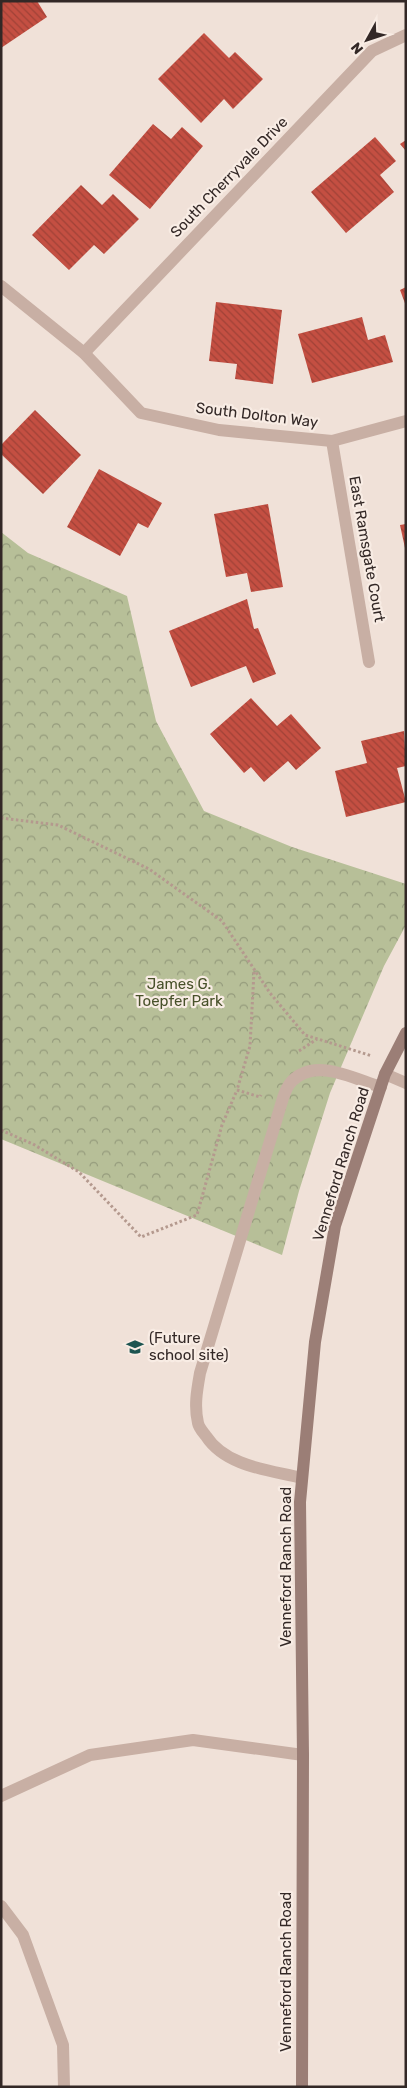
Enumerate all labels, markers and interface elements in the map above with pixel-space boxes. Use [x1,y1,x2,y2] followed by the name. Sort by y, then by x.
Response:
[342,15,392,65] north arrow
[348,39,367,57] text: N
[167,113,291,241] street label: South Cherryvale Drive
[195,399,319,431] street label: South Dolton Way
[345,475,389,624] street label: East Ramsgate Court
[135,975,223,1010] park label: James G. Toepfer Park
[309,1085,373,1243] street label: Venneford Ranch Road
[149,1329,229,1364] place label: (Future school site)
[125,1337,145,1357] school or university icon: (Future school site)
[277,1487,295,1647] street label: Venneford Ranch Road
[277,1892,295,2052] street label: Venneford Ranch Road

